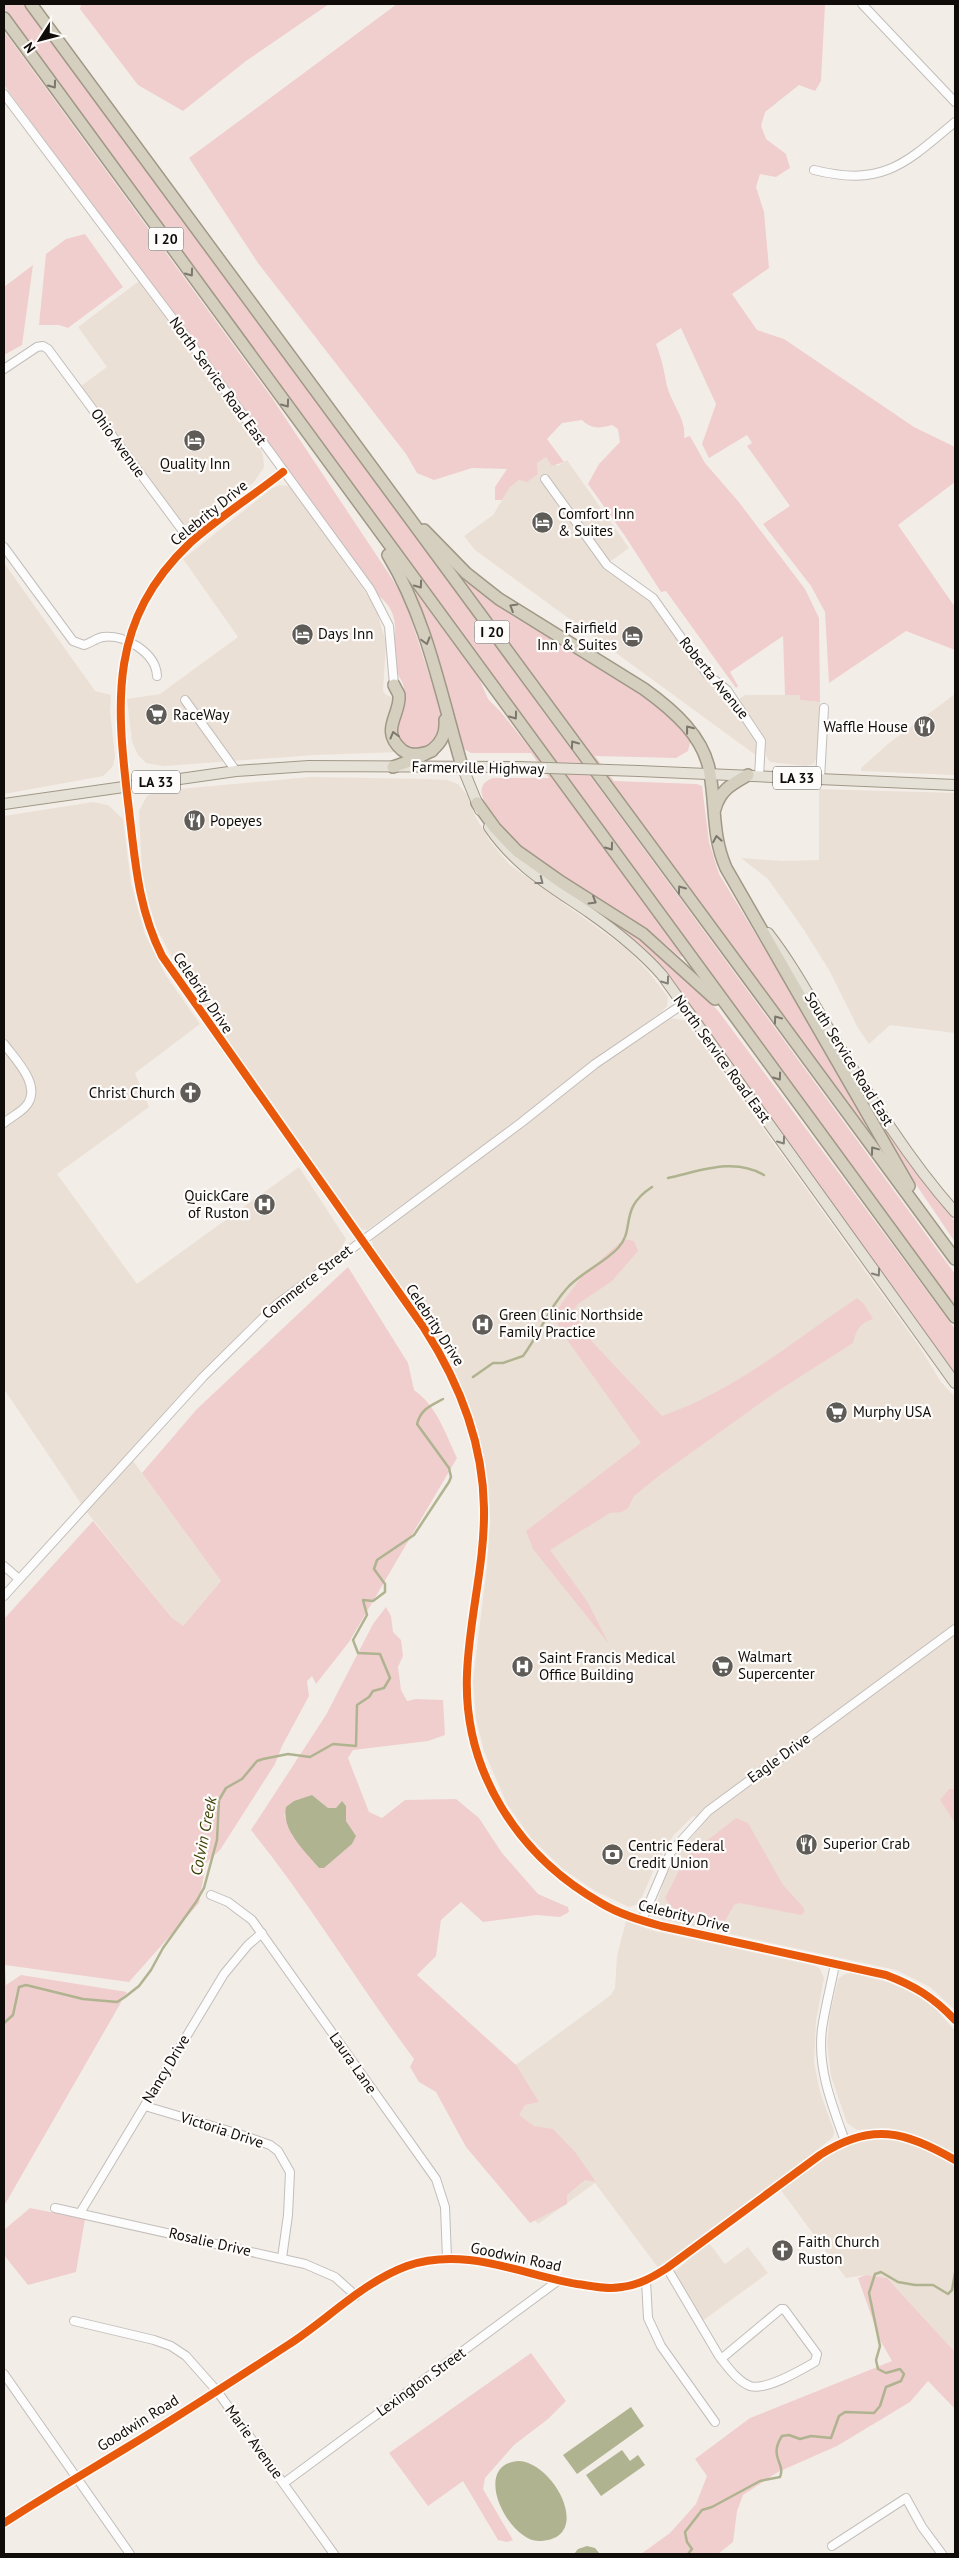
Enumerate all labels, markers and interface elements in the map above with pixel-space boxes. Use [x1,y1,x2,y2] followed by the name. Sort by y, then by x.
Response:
[15,15,65,65] north arrow
[19,39,39,57] text: N
[47,79,56,89] one-way arrow
[148,228,184,250] road number: I 20
[185,267,193,276] one-way arrow
[166,313,271,448] street label: North Service Road East
[281,398,289,407] one-way arrow
[87,404,150,481] street label: Ohio Avenue
[183,429,207,453] hotel icon: Quality Inn
[160,454,230,473] place label: Quality Inn
[166,476,251,550] street label: Celebrity Drive
[558,504,634,540] place label: Comfort Inn & Suites
[530,511,554,535] hotel icon: Comfort Inn & Suites
[413,579,421,588] one-way arrow
[509,604,518,614] one-way arrow
[537,618,617,654] place label: Fairfield Inn & Suites
[474,620,510,644] road number: I 20
[290,622,314,646] hotel icon: Days Inn
[318,624,373,643] place label: Days Inn
[621,625,645,649] hotel icon: Fairfield Inn & Suites
[675,633,753,723] street label: Roberta Avenue
[420,636,431,645] one-way arrow
[145,703,169,727] supermarket icon: RaceWay
[173,705,230,724] place label: RaceWay
[508,710,517,720] one-way arrow
[912,715,936,739] restaurant icon: Waffle House
[823,717,908,736] place label: Waffle House
[685,726,694,735] one-way arrow
[390,731,400,740] one-way arrow
[571,740,580,750] one-way arrow
[412,757,544,778] street label: Farmerville Highway
[773,766,821,790] road number: LA 33
[132,770,180,794] road number: LA 33
[182,809,206,833] restaurant icon: Popeyes
[210,811,262,830] place label: Popeyes
[712,835,722,844] one-way arrow
[604,842,613,851] one-way arrow
[534,875,543,883] one-way arrow
[678,885,687,895] one-way arrow
[588,895,597,905] one-way arrow
[169,948,238,1037] street label: Celebrity Drive
[661,975,669,984] one-way arrow
[801,988,898,1129] street label: South Service Road East
[670,991,775,1126] street label: North Service Road East
[775,1016,783,1025] one-way arrow
[773,1071,781,1080] one-way arrow
[179,1081,203,1105] church icon: Christ Church
[89,1083,175,1102] place label: Christ Church
[776,1136,785,1145] one-way arrow
[871,1146,880,1156] one-way arrow
[184,1186,249,1222] place label: QuickCare of Ruston
[253,1193,277,1217] hospital icon: QuickCare of Ruston
[258,1240,356,1323] street label: Commerce Street
[870,1268,880,1277] one-way arrow
[402,1280,469,1369] street label: Celebrity Drive
[499,1305,643,1341] place label: Green Clinic Northside Family Practice
[471,1312,495,1336] hospital icon: Green Clinic Northside Family Practice
[825,1400,849,1424] supermarket icon: Murphy USA
[853,1402,932,1421] place label: Murphy USA
[738,1647,815,1683] place label: Walmart Supercenter
[539,1648,676,1684] place label: Saint Francis Medical Office Building
[710,1654,734,1678] supermarket icon: Walmart Supercenter
[511,1655,535,1679] hospital icon: Saint Francis Medical Office Building
[744,1728,814,1787] street label: Eagle Drive
[186,1794,221,1877] water label: Colvin Creek
[795,1832,819,1856] restaurant icon: Superior Crab
[823,1834,910,1853] place label: Superior Crab
[628,1836,725,1872] place label: Centric Federal Credit Union
[600,1843,624,1867] bank icon: Centric Federal Credit Union
[636,1895,732,1936] street label: Celebrity Drive
[325,2028,381,2097] street label: Laura Lane
[138,2031,193,2106] street label: Nancy Drive
[177,2107,266,2152] street label: Victoria Drive
[167,2223,253,2260] street label: Rosalie Drive
[798,2232,879,2268] place label: Faith Church Ruston
[469,2238,563,2275] street label: Goodwin Road
[770,2239,794,2263] church icon: Faith Church Ruston
[372,2343,469,2420] street label: Lexington Street
[94,2390,182,2455] street label: Goodwin Road
[221,2401,287,2482] street label: Marie Avenue

